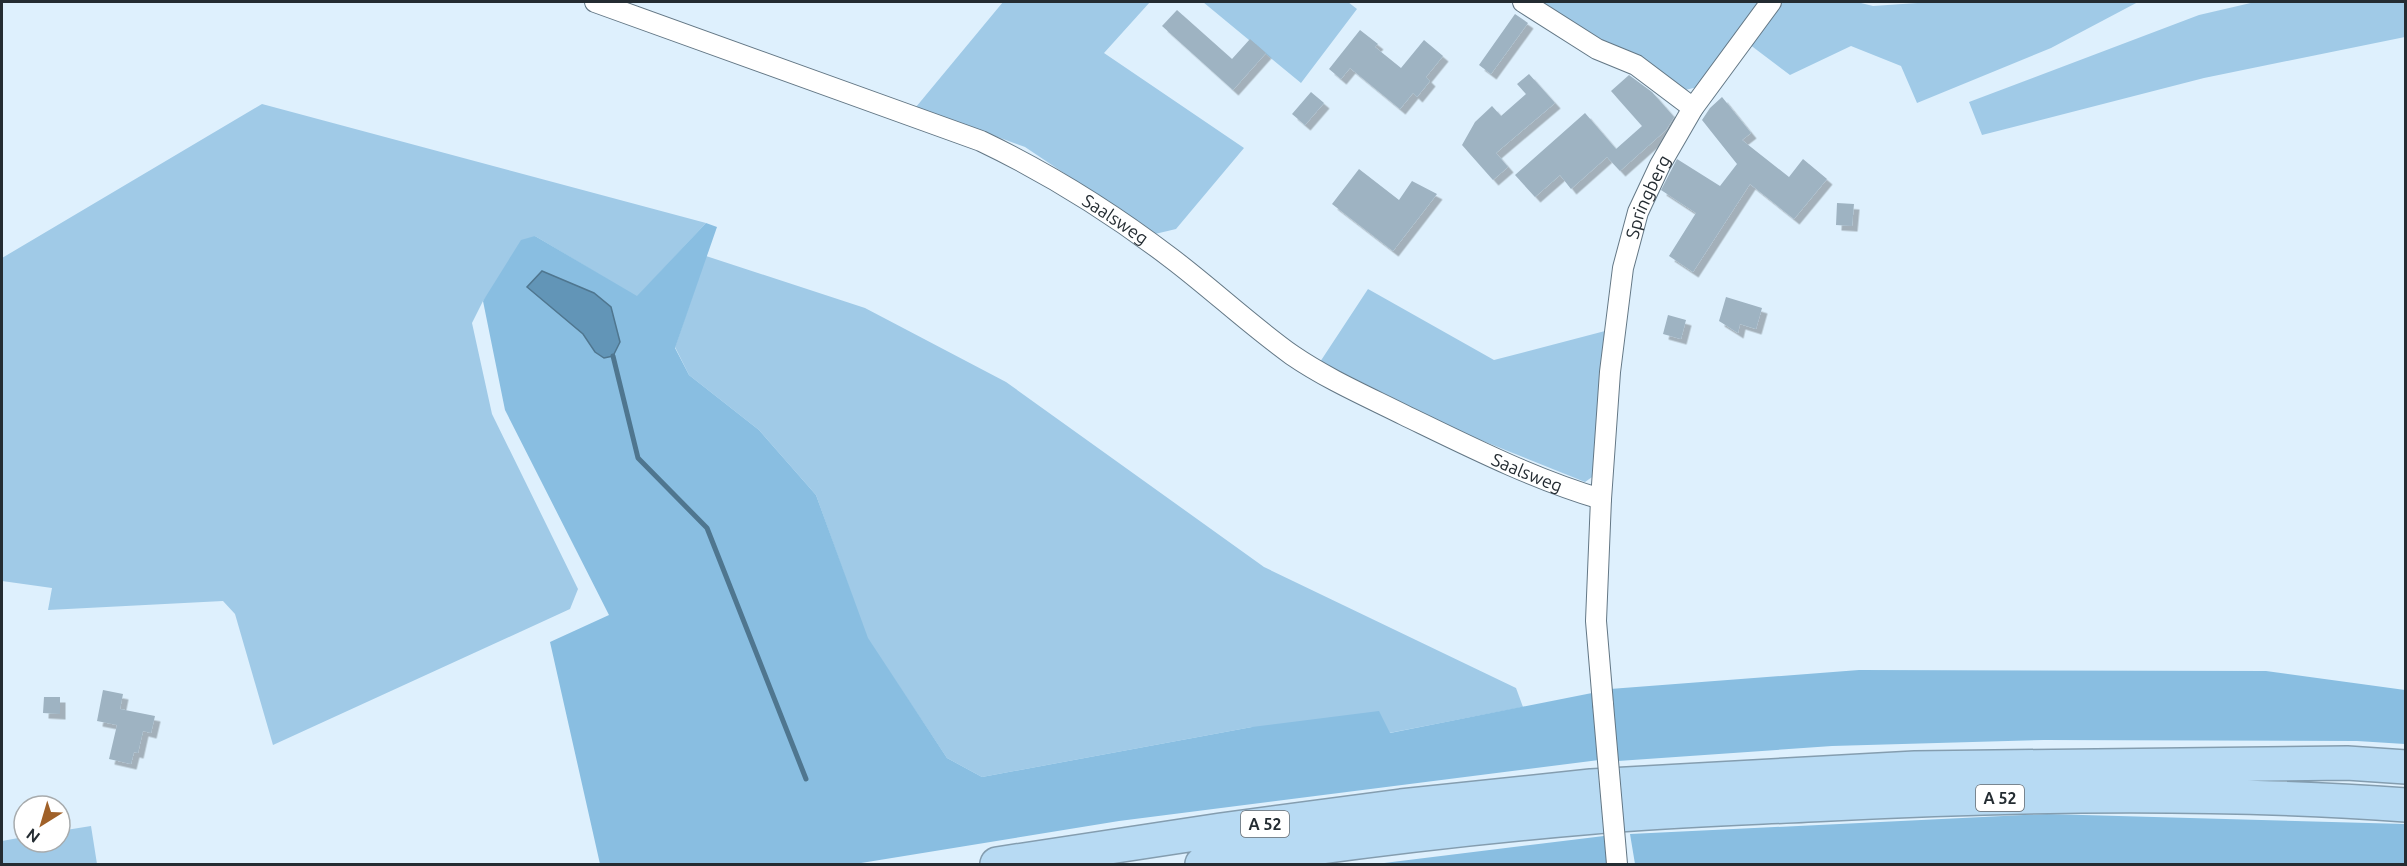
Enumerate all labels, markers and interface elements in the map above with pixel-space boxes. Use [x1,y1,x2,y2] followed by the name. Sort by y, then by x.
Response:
[1621,151,1674,241] street label: Springberg
[1079,190,1152,248] street label: Saalsweg
[1489,448,1566,495] street label: Saalsweg
[1976,785,2024,811] road number: A 52
[12,794,72,854] north arrow
[1241,811,1289,837] road number: A 52
[23,825,43,847] text: N

